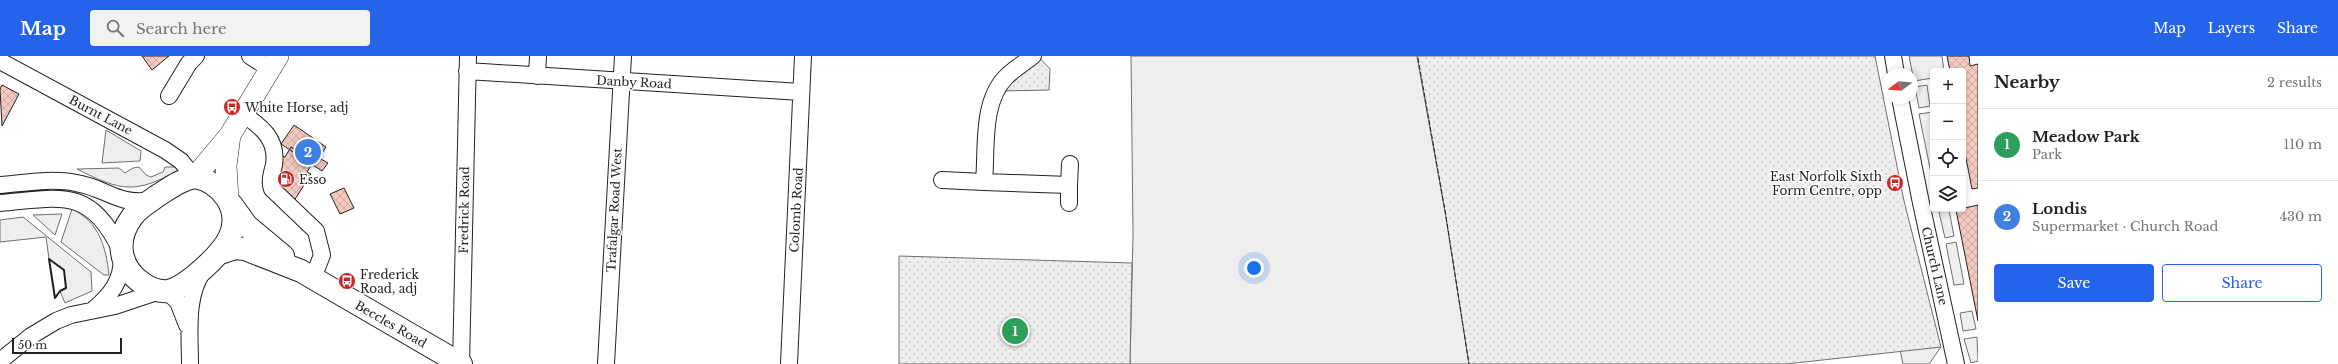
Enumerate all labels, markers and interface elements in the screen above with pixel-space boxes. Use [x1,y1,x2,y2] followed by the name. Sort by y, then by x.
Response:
[90,10,370,46] search box
[20,17,66,40] text: Map
[104,17,126,39] icon: search
[136,19,227,38] text: Search here
[2153,19,2186,37] text: Map
[2208,19,2255,37] text: Layers
[2277,19,2318,37] text: Share
[1882,68,1918,104] north arrow
[1930,68,1966,212] map controls
[1930,68,1966,104] button: +
[1994,72,2060,93] text: Nearby
[596,73,672,91] street label: Danby Road
[2267,74,2322,91] text: 2 results
[67,92,135,138] street label: Burnt Lane
[222,97,242,117] bus stop icon: White Horse, adj
[244,100,348,115] place label: White Horse, adj
[1930,104,1966,140] button: −
[2032,127,2140,146] text: Meadow Park
[2004,136,2010,153] text: 1
[2283,136,2322,153] text: 110 m
[295,137,321,167] pin: 2
[1930,140,1966,176] button: locate
[2032,146,2062,163] text: Park
[603,147,625,272] street label: Trafalgar Road West
[456,166,472,254] street label: Fredrick Road
[786,167,806,253] street label: Colomb Road
[276,169,296,189] fuel station icon: Esso
[1770,169,1882,198] place label: East Norfolk Sixth Form Centre, opp
[299,172,327,187] place label: Esso
[1885,173,1905,193] bus stop icon: East Norfolk Sixth Form Centre, opp
[1930,176,1966,212] button: layers
[2032,199,2087,218] text: Londis
[2003,208,2011,225] text: 2
[2279,208,2322,225] text: 430 m
[2032,218,2218,235] text: Supermarket · Church Road
[1919,225,1951,307] street label: Church Lane
[1244,258,1264,278] your location
[1994,264,2154,302] button: Save
[2162,264,2322,302] button: Share
[360,267,420,296] place label: Frederick Road, adj
[337,271,357,291] bus stop icon: Frederick Road, adj
[352,297,430,351] street label: Beccles Road
[1002,316,1028,346] pin: 1
[12,336,122,355] scale bar
[18,338,47,352] text: 50 m

